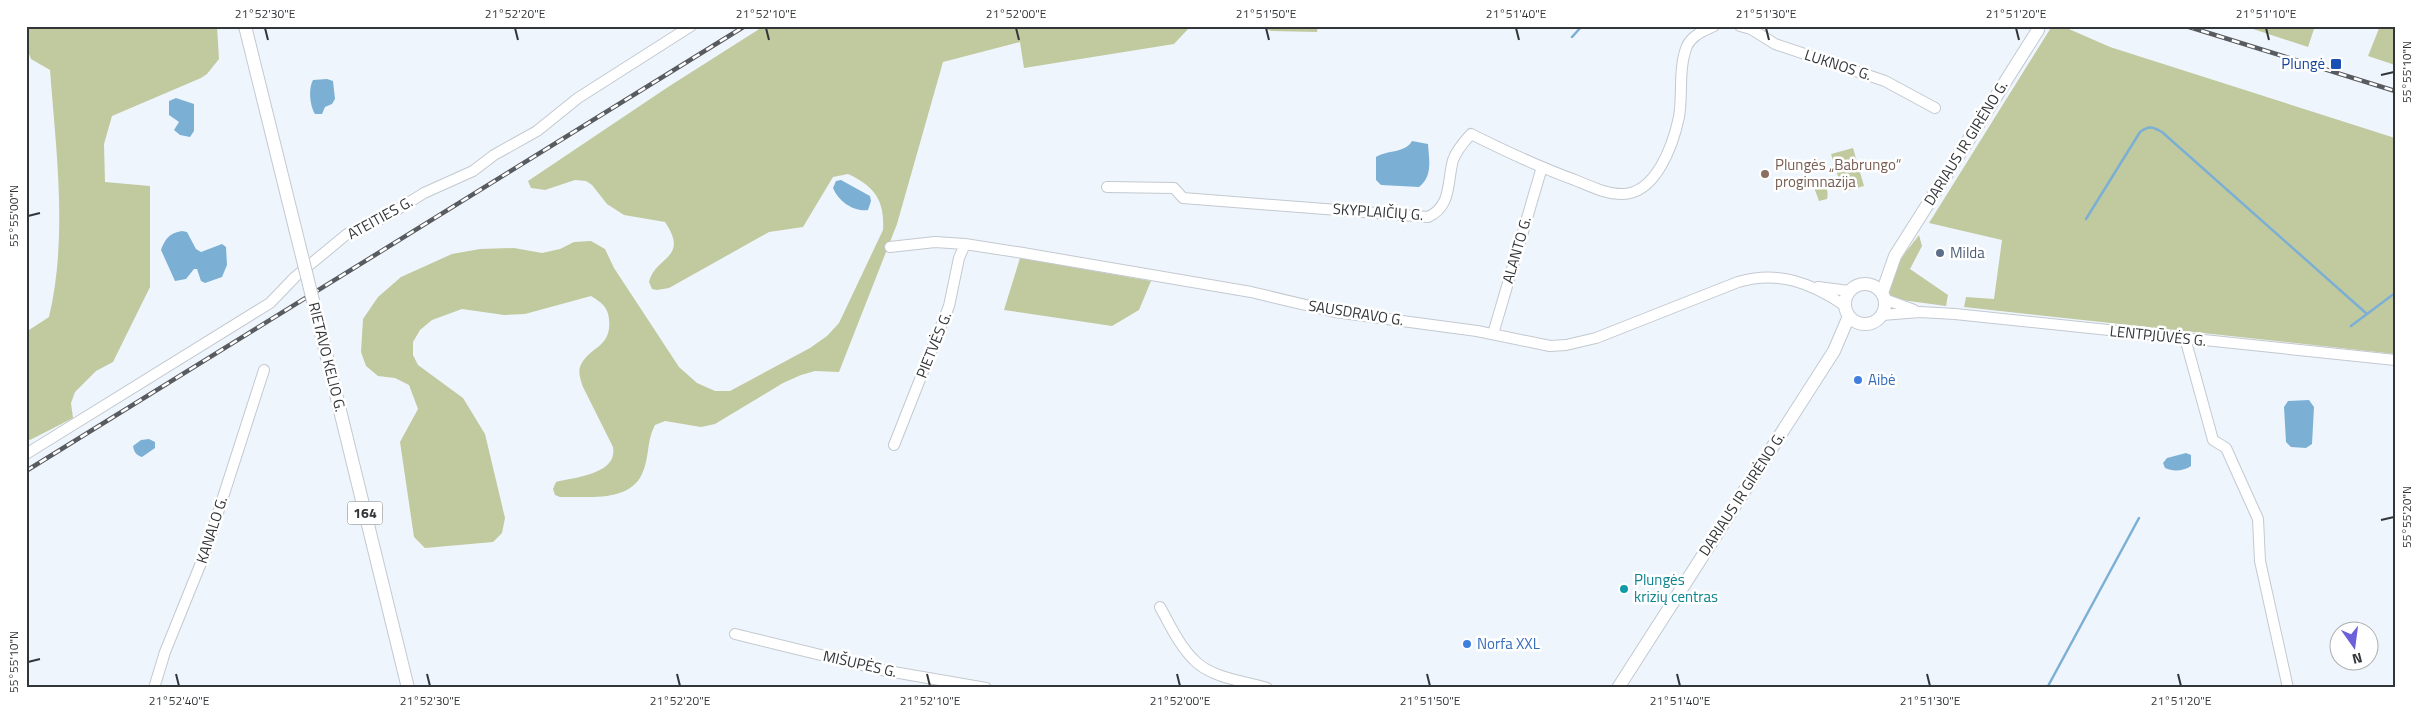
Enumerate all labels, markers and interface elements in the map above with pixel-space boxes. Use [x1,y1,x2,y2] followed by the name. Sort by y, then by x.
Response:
[235,4,296,23] text: 21°52'30"E
[485,4,546,23] text: 21°52'20"E
[736,4,797,23] text: 21°52'10"E
[986,4,1047,23] text: 21°52'00"E
[1236,4,1297,23] text: 21°51'50"E
[1486,4,1547,23] text: 21°51'40"E
[1736,4,1797,23] text: 21°51'30"E
[1986,4,2047,23] text: 21°51'20"E
[2236,4,2297,23] text: 21°51'10"E
[2397,41,2416,103] text: 55°55'10"N
[1802,43,1875,86] street label: LUKNOS G.
[2281,52,2325,75] place label: Plungė
[2329,57,2343,71] marker: Plungė
[1918,76,2013,210] street label: DARIAUS IR GIRĖNO G.
[1775,153,1901,193] place label: Plungės „Babrungo“ progimnazija
[1759,168,1771,180] marker: Plungės „Babrungo“ progimnazija
[4,185,23,247] text: 55°55'00"N
[343,190,417,245] street label: ATEITIES G.
[1332,197,1424,226] street label: SKYPLAIČIŲ G.
[1496,214,1537,286] street label: ALANTO G.
[1950,241,1985,264] place label: Milda
[1934,247,1946,259] marker: Milda
[1307,294,1405,331] street label: SAUSDRAVO G.
[303,300,352,414] street label: RIETAVO KELIO G.
[910,308,957,381] street label: PIETVĖS G.
[2109,319,2207,352] street label: LENTPJŪVĖS G.
[1868,368,1896,391] place label: Aibė
[1852,374,1864,386] marker: Aibė
[1693,427,1790,560] street label: DARIAUS IR GIRĖNO G.
[2397,486,2416,548] text: 55°55'20"N
[190,493,233,566] street label: KANALO G.
[348,502,382,524] road number: 164
[1634,568,1718,608] place label: Plungės krizių centras
[1618,583,1630,595] marker: Plungės krizių centras
[2328,622,2378,672] north arrow
[4,631,23,693] text: 55°55'10"N
[1477,632,1540,655] place label: Norfa XXL
[1461,638,1473,650] marker: Norfa XXL
[821,644,899,683] street label: MIŠUPĖS G.
[2350,648,2365,670] text: N
[149,691,210,710] text: 21°52'40"E
[400,691,461,710] text: 21°52'30"E
[650,691,711,710] text: 21°52'20"E
[900,691,961,710] text: 21°52'10"E
[1150,691,1211,710] text: 21°52'00"E
[1400,691,1461,710] text: 21°51'50"E
[1650,691,1711,710] text: 21°51'40"E
[1900,691,1961,710] text: 21°51'30"E
[2151,691,2212,710] text: 21°51'20"E

